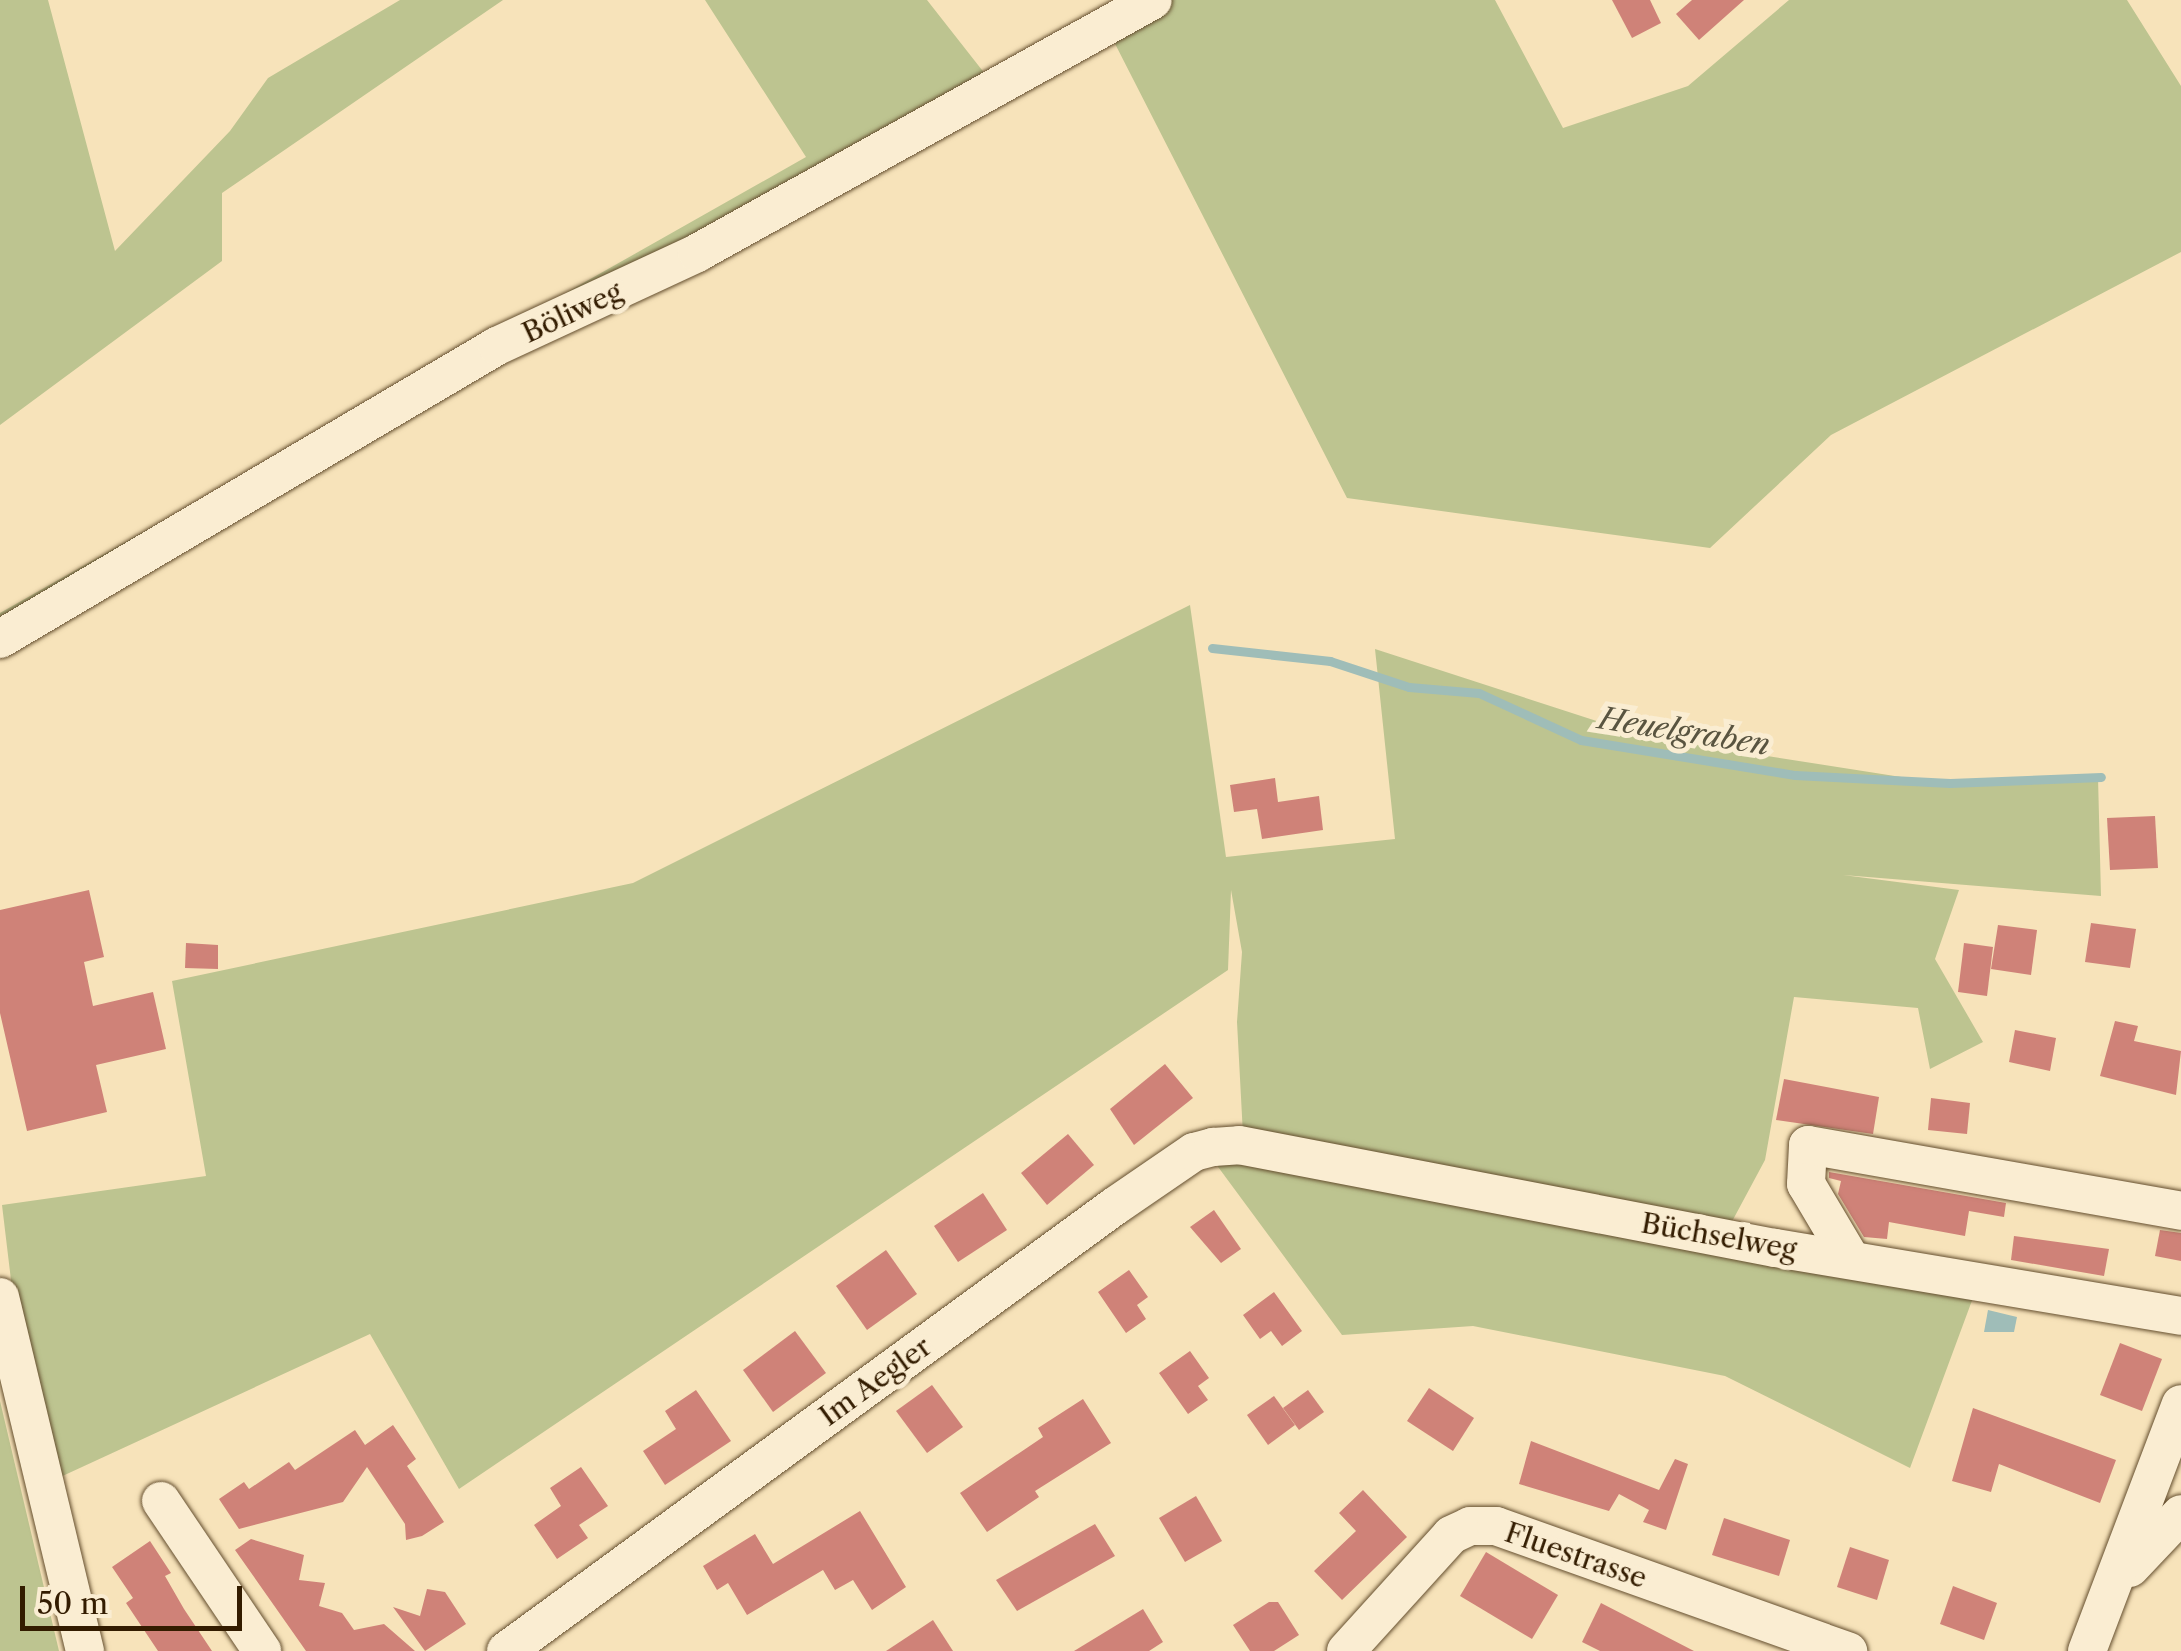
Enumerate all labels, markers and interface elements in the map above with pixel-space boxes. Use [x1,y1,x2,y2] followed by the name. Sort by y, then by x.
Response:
[517,274,627,350] street label: Böliweg
[1596,701,1772,763] water label: Heuelgraben
[1639,1206,1799,1266] street label: Büchselweg
[812,1329,938,1433] street label: Im Aegler
[1501,1515,1651,1595] street label: Fluestrasse
[25,1566,248,1628] scale bar
[37,1585,108,1622] text: 50 m

